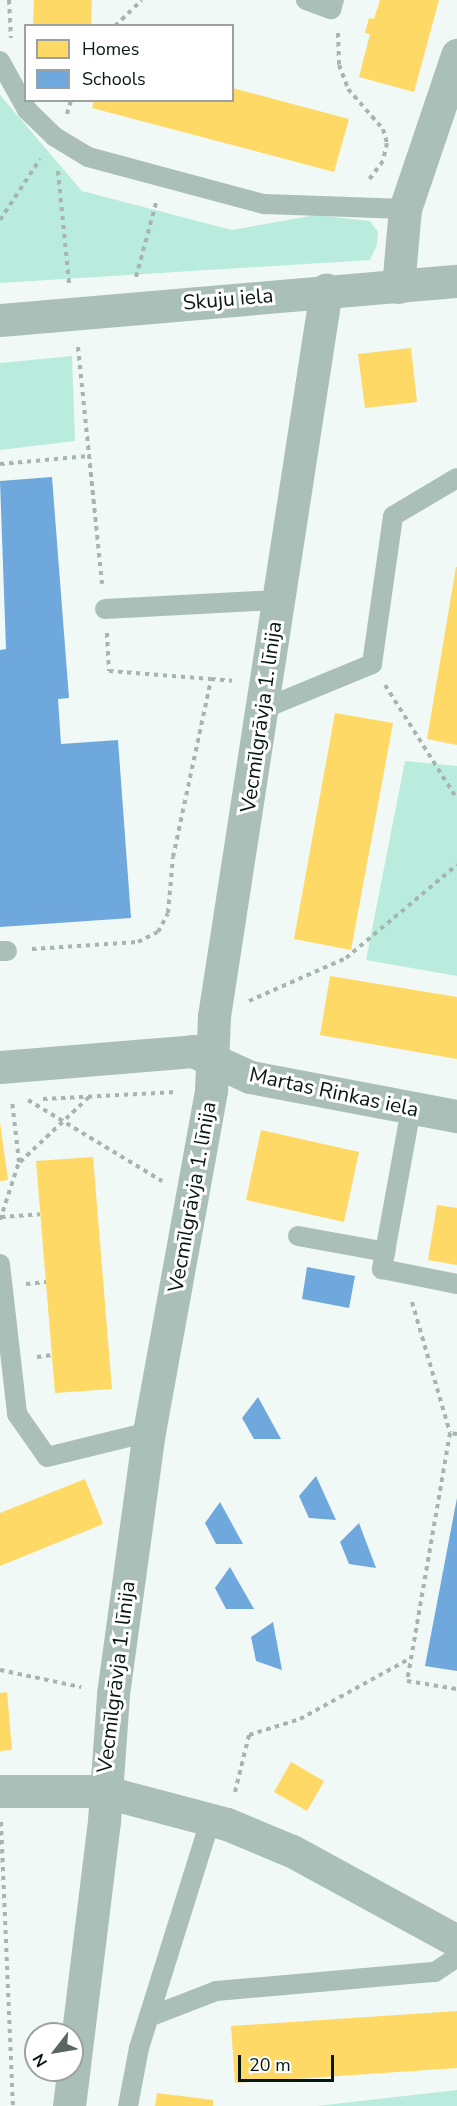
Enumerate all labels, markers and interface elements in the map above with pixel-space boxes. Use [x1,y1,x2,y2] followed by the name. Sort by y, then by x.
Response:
[24,24,234,102] legend
[82,37,139,61] text: Homes
[82,67,146,91] text: Schools
[182,282,274,316] street label: Skuju iela
[235,620,287,814] street label: Vecmīlgrāvja 1. līnija
[247,1062,421,1122] street label: Martas Rinkas iela
[163,1100,221,1294] street label: Vecmīlgrāvja 1. līnija
[92,1580,140,1774] street label: Vecmīlgrāvja 1. līnija
[24,2022,84,2082] north arrow
[241,2043,337,2081] scale bar
[28,2049,53,2071] text: N
[249,2053,291,2077] text: 20 m

